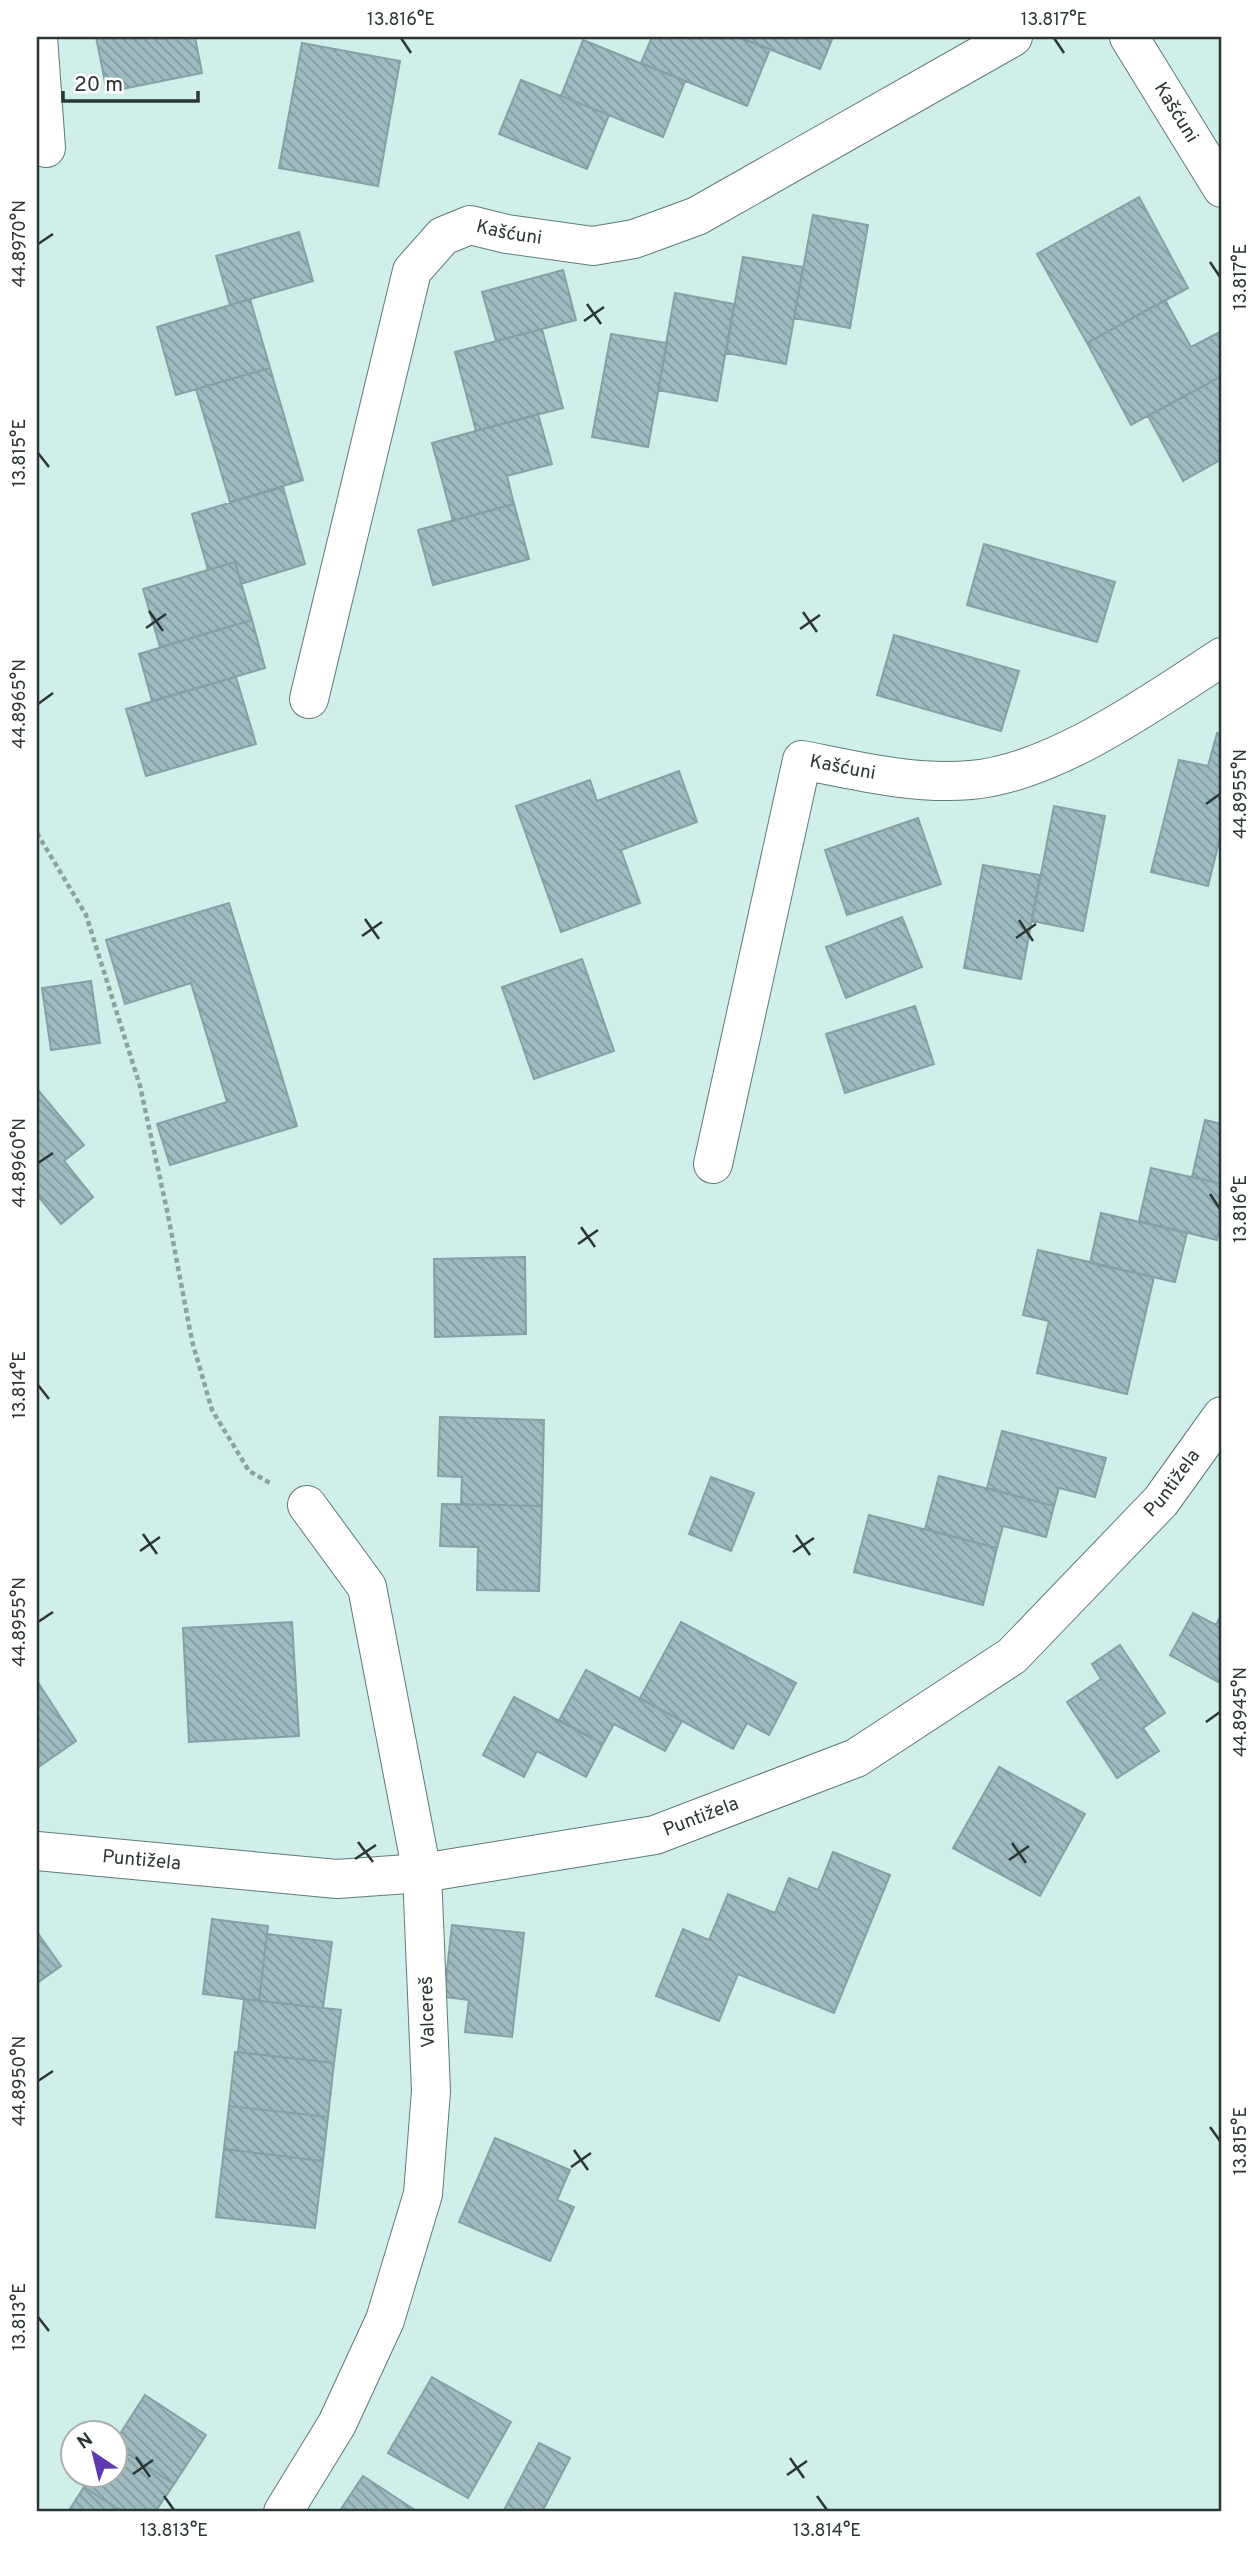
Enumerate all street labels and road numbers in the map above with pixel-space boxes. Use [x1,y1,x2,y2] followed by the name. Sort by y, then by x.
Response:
[1148,78,1203,147] street label: Kašćuni
[474,215,543,251] street label: Kašćuni
[807,750,877,786] street label: Kašćuni
[1139,1445,1206,1523] street label: Puntižela
[660,1792,742,1843] street label: Puntižela
[101,1845,182,1876] street label: Puntižela
[415,1976,441,2048] street label: Valcereš

